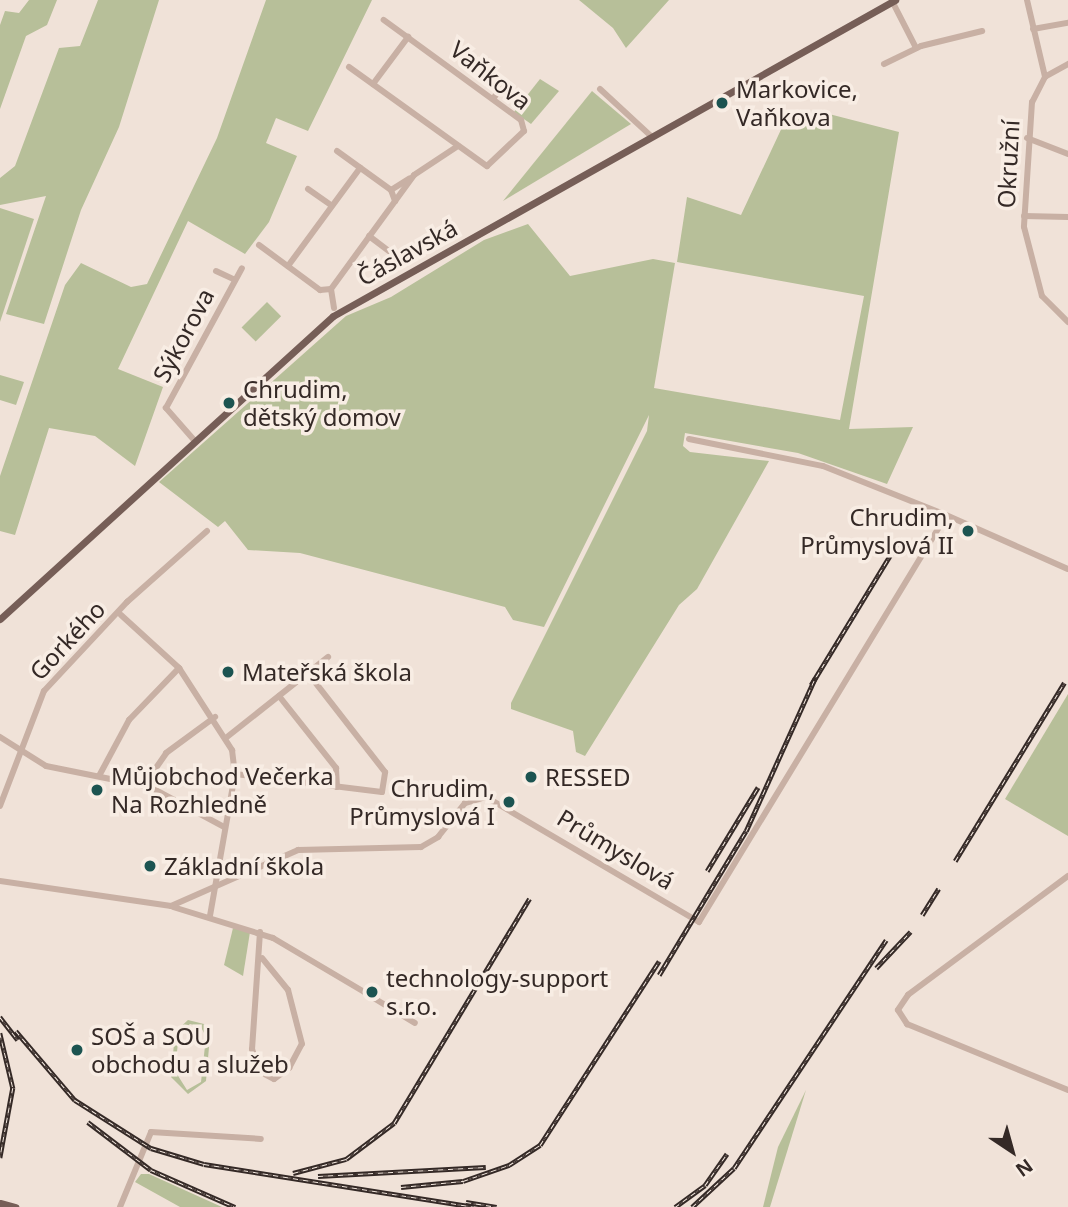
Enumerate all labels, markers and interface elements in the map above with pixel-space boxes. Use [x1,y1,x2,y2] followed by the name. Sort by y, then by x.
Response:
[445,34,537,116] street label: Vaňkova
[736,75,858,131] place label: Markovice, Vaňkova
[714,95,730,111] marker: Markovice, Vaňkova
[991,119,1025,209] street label: Okružní
[352,213,462,291] street label: Čáslavská
[146,283,220,387] street label: Sýkorova
[243,375,401,431] place label: Chrudim, dětský domov
[221,395,237,411] marker: Chrudim, dětský domov
[800,503,954,559] place label: Chrudim, Průmyslová II
[960,523,976,539] marker: Chrudim, Průmyslová II
[23,594,111,686] street label: Gorkého
[242,658,412,686] place label: Mateřská škola
[220,664,236,680] marker: Mateřská škola
[111,762,334,818] place label: Můjobchod Večerka Na Rozhledně
[545,763,630,791] place label: RESSED
[523,769,539,785] marker: RESSED
[349,774,495,830] place label: Chrudim, Průmyslová I
[89,782,105,798] marker: Můjobchod Večerka Na Rozhledně
[501,794,517,810] marker: Chrudim, Průmyslová I
[552,803,680,895] street label: Průmyslová
[164,852,324,880] place label: Základní škola
[142,858,158,874] marker: Základní škola
[386,964,608,1020] place label: technology-support s.r.o.
[364,984,380,1000] marker: technology-support s.r.o.
[91,1022,289,1078] place label: SOŠ a SOU obchodu a služeb
[69,1042,85,1058] marker: SOŠ a SOU obchodu a služeb
[977,1116,1047,1186] north arrow
[1010,1153,1038,1183] text: N

